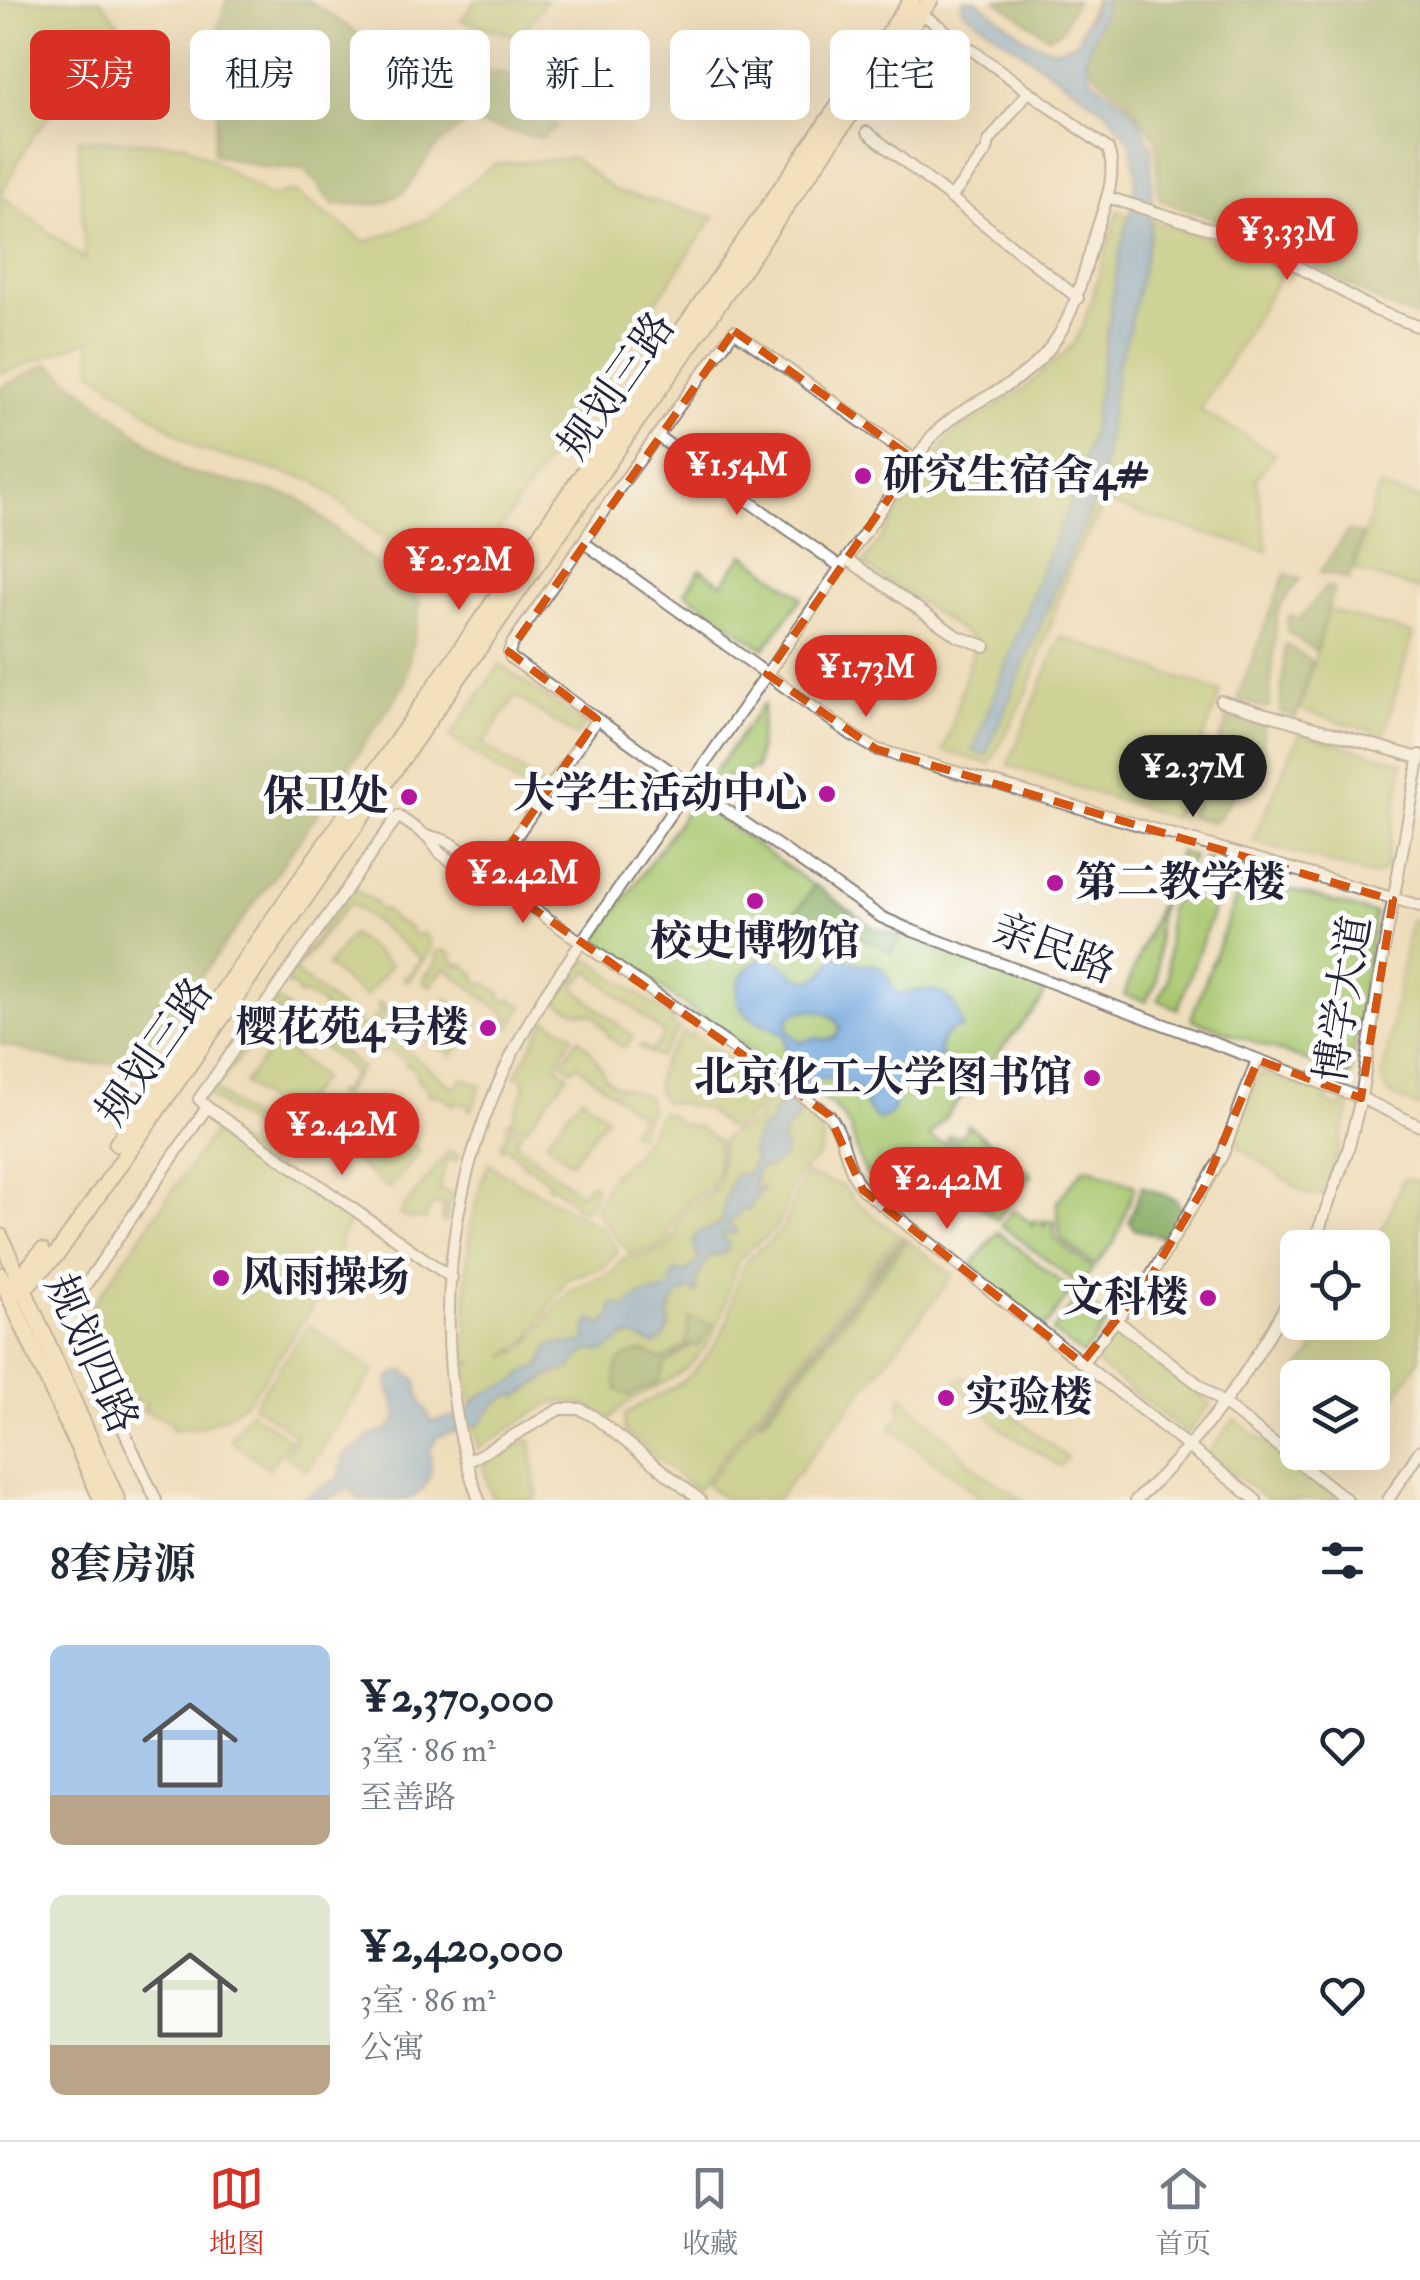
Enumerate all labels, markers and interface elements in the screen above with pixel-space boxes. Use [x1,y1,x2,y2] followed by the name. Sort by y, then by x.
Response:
[30,30,170,120] chip: 买房
[190,30,330,120] chip: 租房
[350,30,490,120] chip: 筛选
[510,30,650,120] chip: 新上
[670,30,810,120] chip: 公寓
[830,30,970,120] chip: 住宅
[1206,198,1368,283] pin: ¥3.33M
[1238,210,1336,250] text: ¥3.33M
[548,302,686,470] street label: 规划三路
[656,433,818,518] pin: ¥1.54M
[686,445,788,485] text: ¥1.54M
[883,450,1149,502] place label: 研究生宿舍4#
[852,465,874,487] marker: 研究生宿舍4#
[378,528,540,613] pin: ¥2.52M
[405,540,513,580] text: ¥2.52M
[785,635,947,720] pin: ¥1.73M
[817,647,915,687] text: ¥1.73M
[1112,735,1274,820] pin: ¥2.37M
[1141,747,1245,787] text: ¥2.37M
[513,768,807,820] place label: 大学生活动中心
[263,771,389,823] place label: 保卫处
[816,783,838,805] marker: 大学生活动中心
[398,786,420,808] marker: 保卫处
[442,841,604,926] pin: ¥2.42M
[467,853,579,893] text: ¥2.42M
[1075,857,1285,909] place label: 第二教学楼
[1044,872,1066,894] marker: 第二教学楼
[744,890,766,912] marker: 校史博物馆
[986,903,1122,995] street label: 亲民路
[1305,912,1383,1086] street label: 博学大道
[650,916,860,968] place label: 校史博物馆
[86,968,224,1136] street label: 规划三路
[235,1002,468,1054] place label: 樱花苑4号楼
[477,1017,499,1039] marker: 樱花苑4号楼
[694,1052,1072,1104] place label: 北京化工大学图书馆
[1081,1067,1103,1089] marker: 北京化工大学图书馆
[261,1093,423,1178] pin: ¥2.42M
[286,1105,398,1145] text: ¥2.42M
[866,1147,1028,1232] pin: ¥2.42M
[891,1159,1003,1199] text: ¥2.42M
[1280,1230,1390,1470] map controls
[1280,1230,1390,1340] button: locate
[241,1252,409,1304] place label: 风雨操场
[33,1267,149,1441] street label: 规划四路
[210,1267,232,1289] marker: 风雨操场
[1062,1272,1188,1324] place label: 文科楼
[1197,1287,1219,1309] marker: 文科楼
[1280,1360,1390,1470] button: layers
[966,1372,1092,1424] place label: 实验楼
[935,1387,957,1409] marker: 实验楼
[1315,1533,1370,1588] icon: filters
[50,1539,196,1591] text: 8套房源
[360,1672,554,1724] text: ¥2,370,000
[130,1685,250,1805] icon: home
[1315,1718,1370,1773] icon: heart
[360,1731,496,1771] text: 3室 · 86 m²
[360,1778,456,1818] text: 至善路
[360,1922,564,1974] text: ¥2,420,000
[130,1935,250,2055] icon: home
[1315,1968,1370,2023] icon: heart
[360,1981,496,2021] text: 3室 · 86 m²
[360,2028,424,2068] text: 公寓
[209,2161,265,2262] tab: 地图
[682,2161,738,2262] tab: 收藏
[1155,2161,1211,2262] tab: 首页

